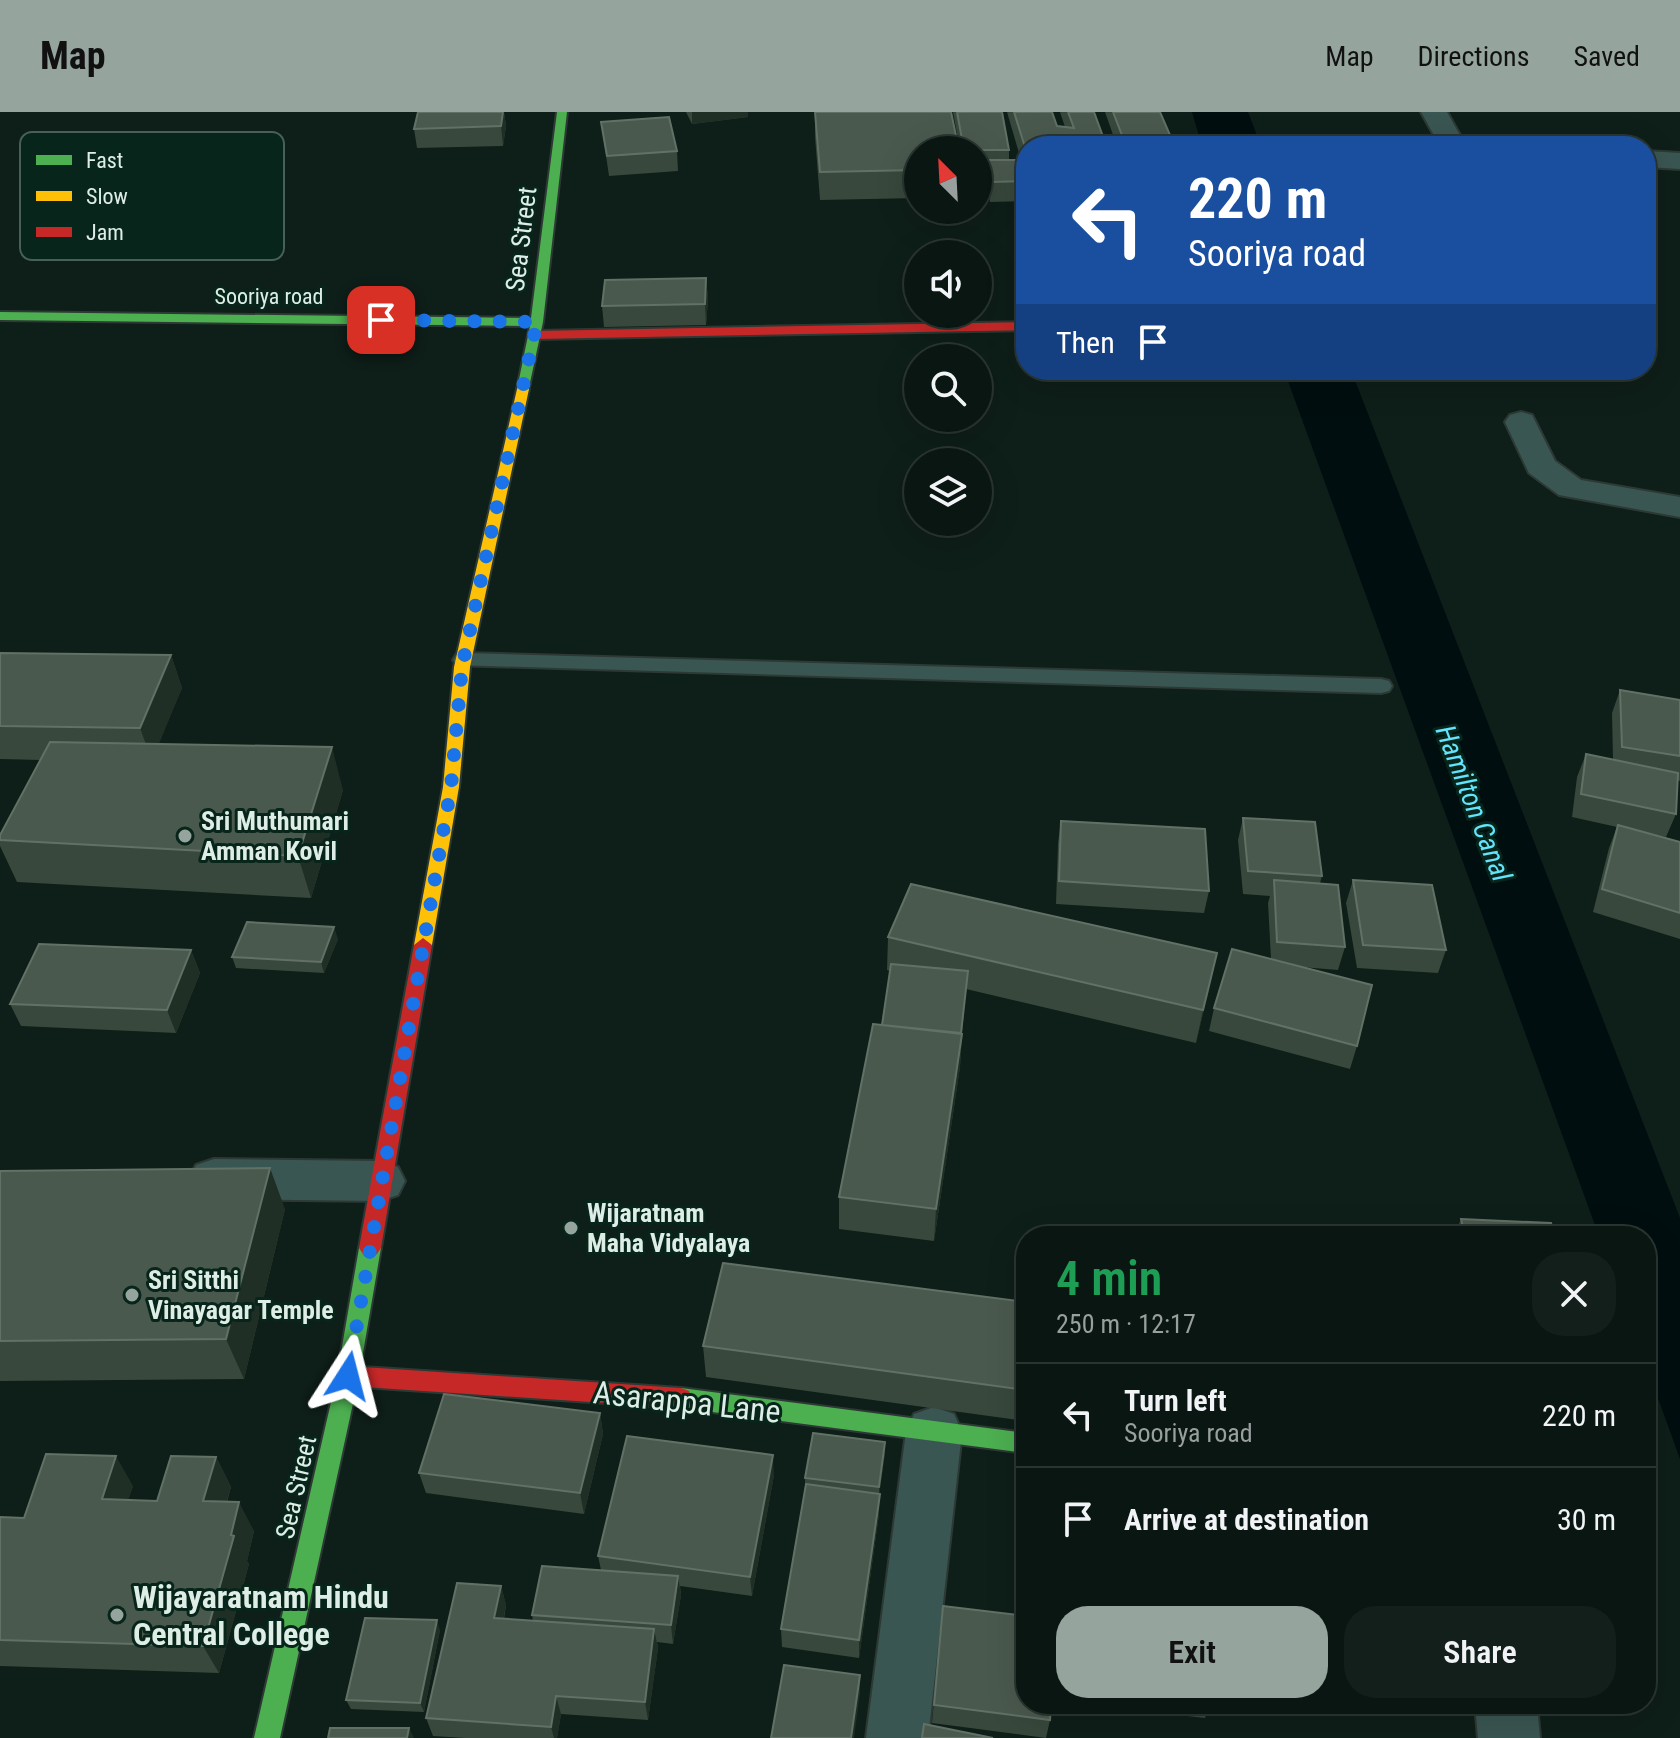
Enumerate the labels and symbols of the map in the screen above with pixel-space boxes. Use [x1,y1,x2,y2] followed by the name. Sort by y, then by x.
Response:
[20,132,284,260] legend
[904,136,992,224] north arrow
[86,148,123,173] text: Fast
[86,184,128,209] text: Slow
[500,185,542,293] street label: Sea Street
[86,220,124,245] text: Jam
[215,284,323,309] street label: Sooriya road
[347,286,415,354] pin
[1429,720,1519,887] water label: Hamilton Canal
[201,806,349,866] place label: Sri Muthumari Amman Kovil
[176,827,194,845] marker: Sri Muthumari Amman Kovil
[587,1198,750,1258] place label: Wijaratnam Maha Vidyalaya
[562,1219,580,1237] marker: Wijaratnam Maha Vidyalaya
[148,1265,334,1325] place label: Sri Sitthi Vinayagar Temple
[123,1286,141,1304] marker: Sri Sitthi Vinayagar Temple
[306,1334,390,1418] position arrow
[591,1373,783,1431] street label: Asarappa Lane
[270,1432,322,1542] street label: Sea Street
[133,1578,389,1653] place label: Wijayaratnam Hindu Central College
[108,1606,126,1624] marker: Wijayaratnam Hindu Central College

